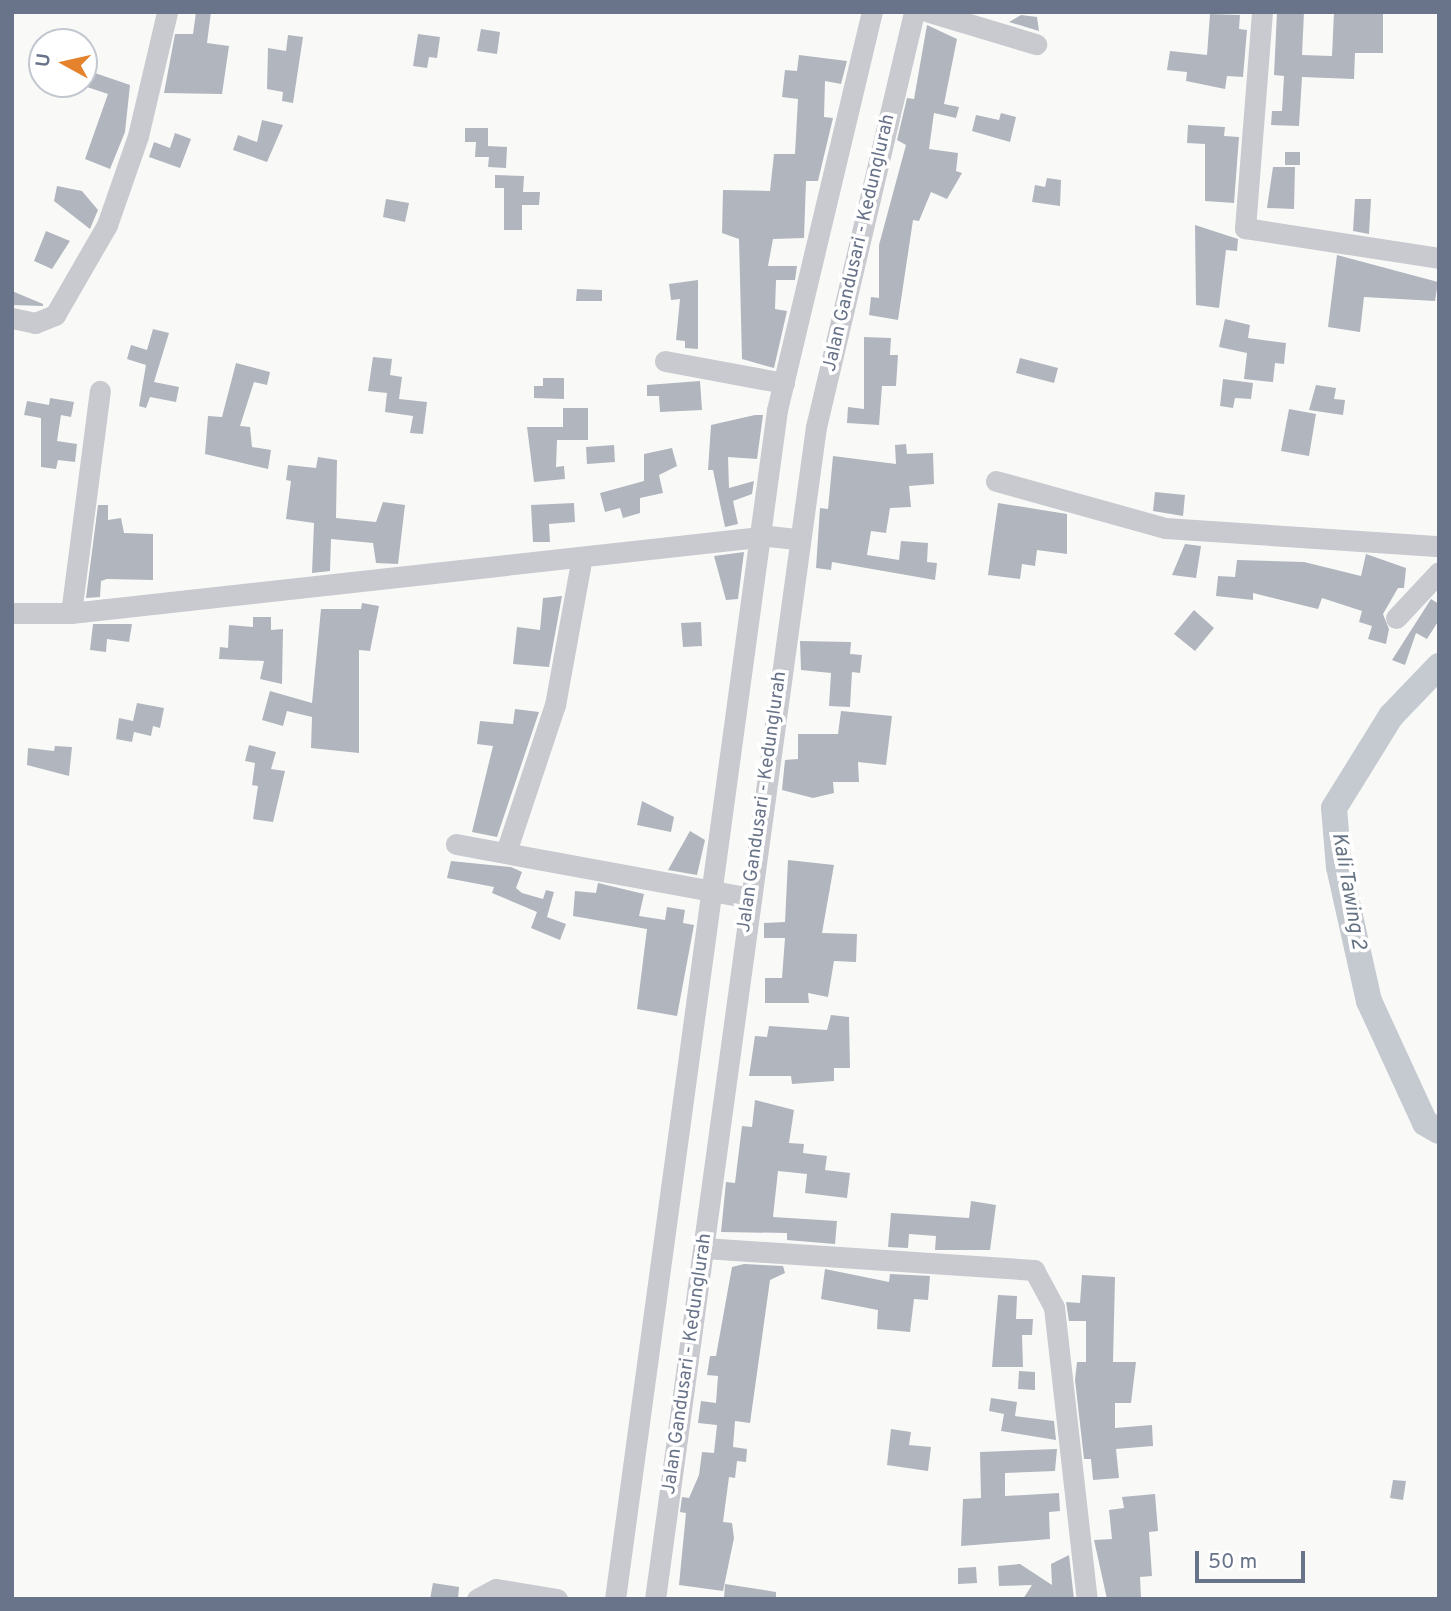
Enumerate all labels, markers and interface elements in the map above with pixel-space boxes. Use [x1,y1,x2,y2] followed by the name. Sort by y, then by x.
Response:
[28,28,98,98] north arrow
[31,52,57,69] text: U
[819,112,901,374] street label: Jalan Gandusari - Kedunglurah
[733,670,793,934] street label: Jalan Gandusari - Kedunglurah
[1325,830,1371,952] water label: Kali Tawing 2
[658,1232,718,1496] street label: Jalan Gandusari - Kedunglurah
[1199,1538,1309,1582] scale bar
[1208,1549,1257,1576] text: 50 m

